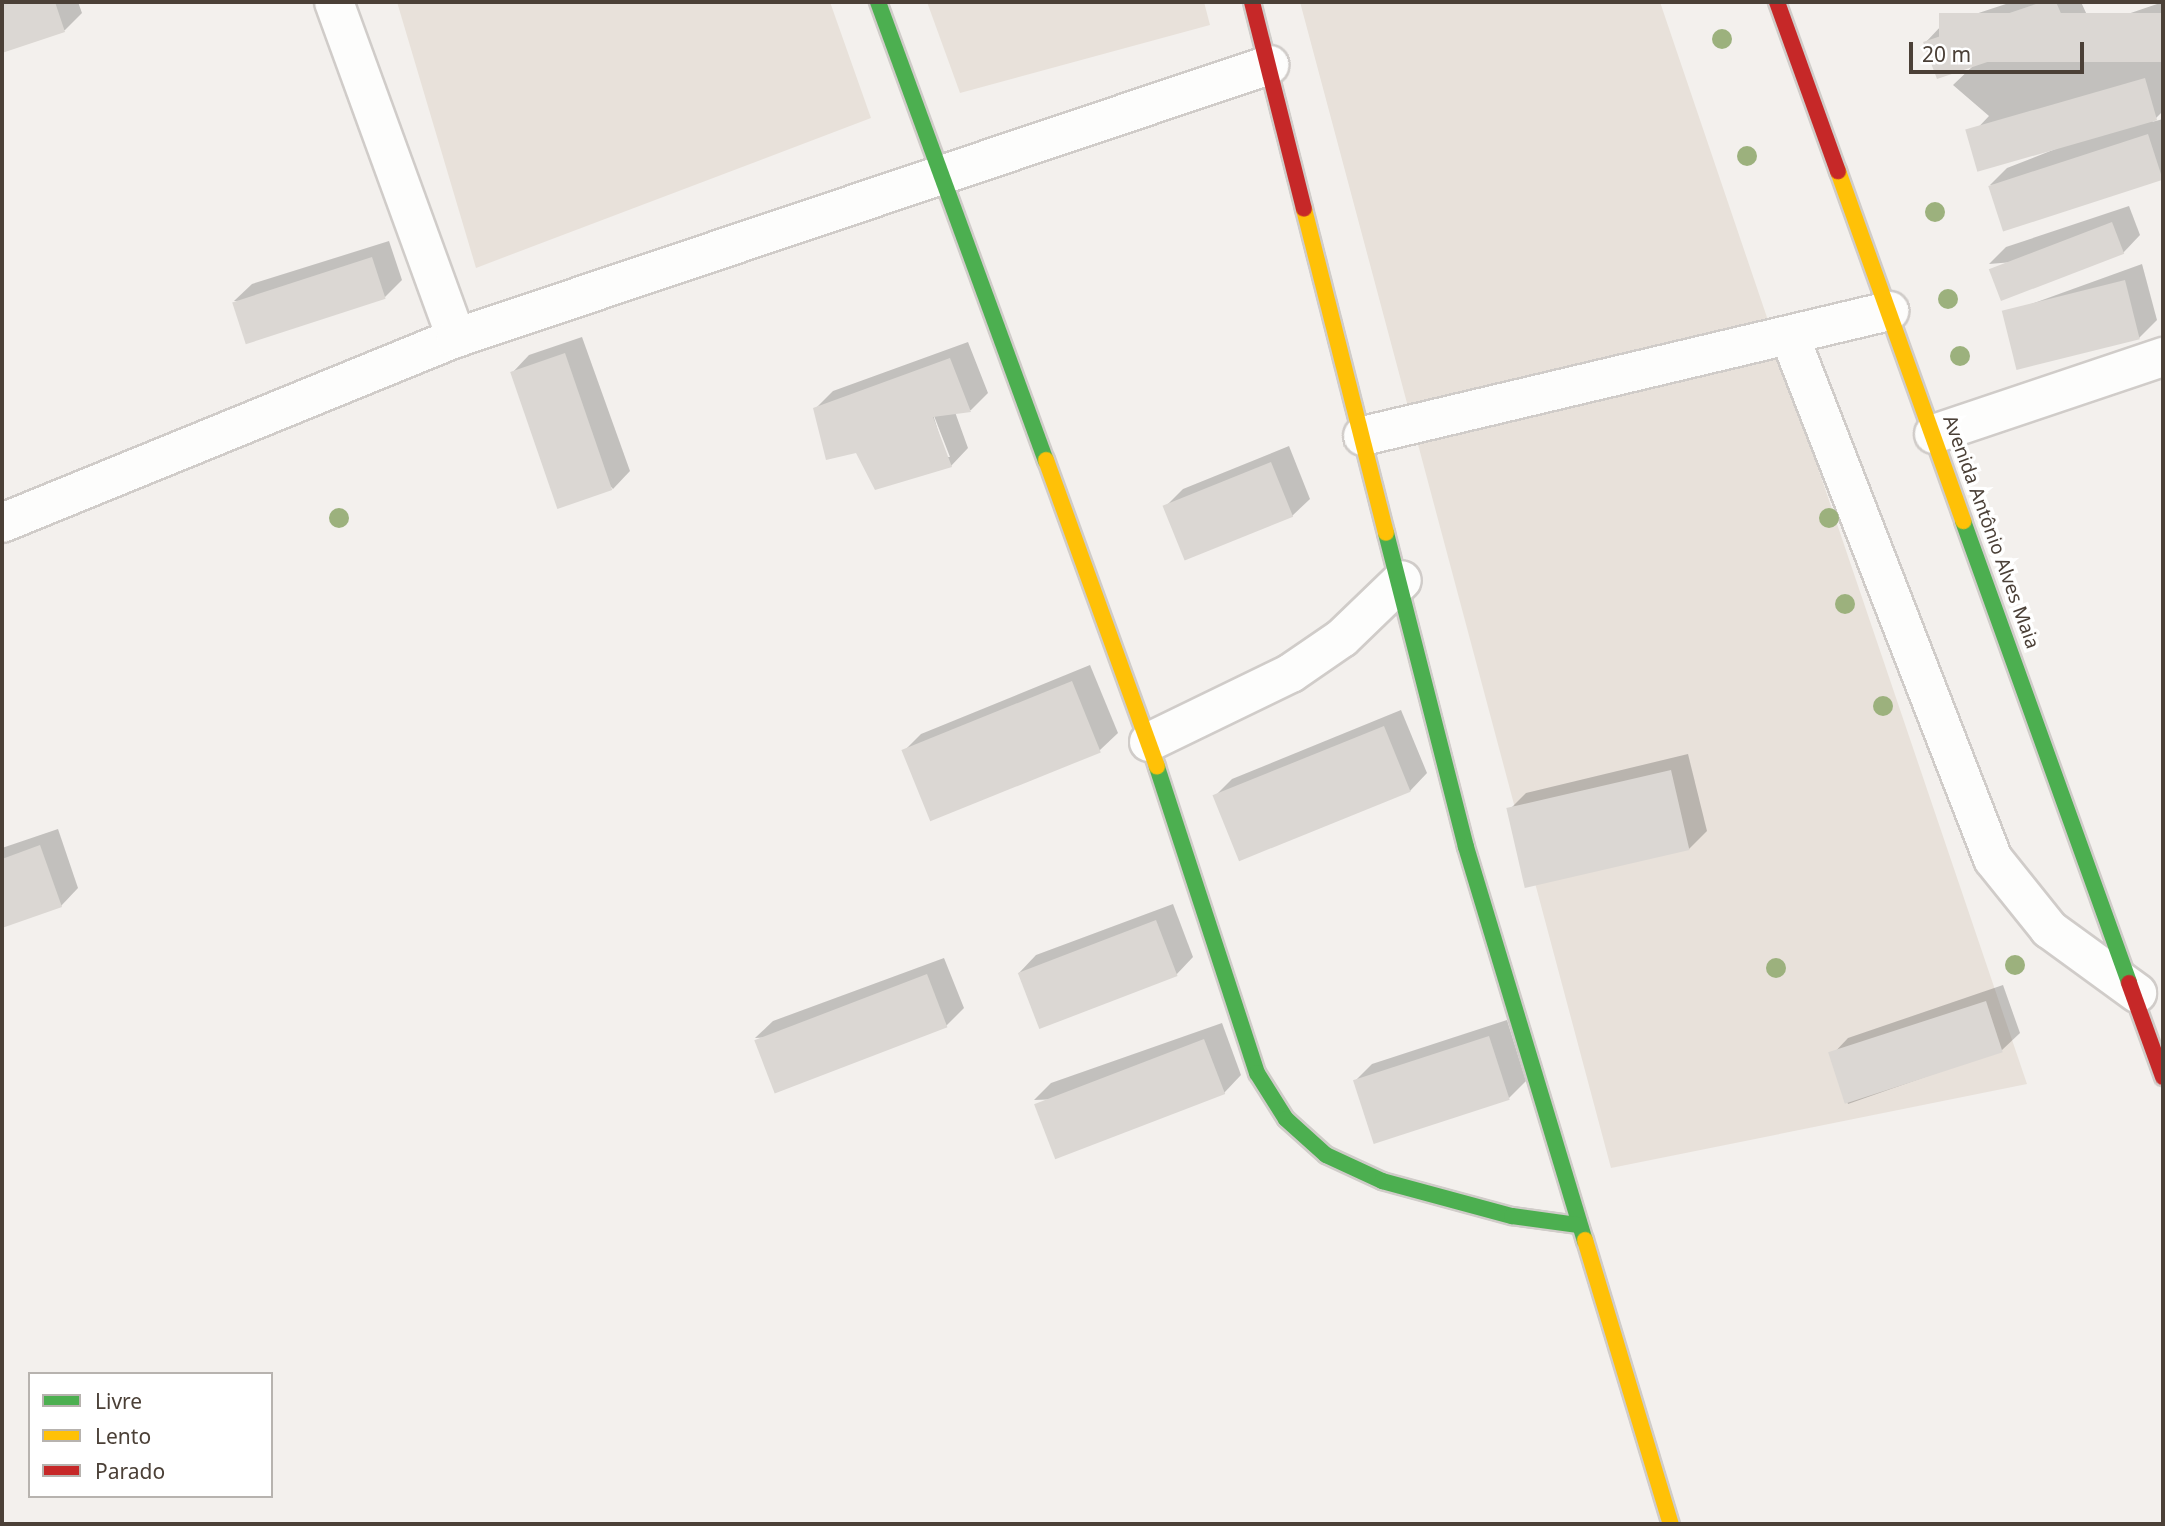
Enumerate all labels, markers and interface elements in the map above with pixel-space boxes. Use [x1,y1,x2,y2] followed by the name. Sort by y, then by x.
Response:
[1913,28,2088,72] scale bar
[1922,40,1971,68] text: 20 m
[1938,412,2044,652] street label: Avenida Antônio Alves Maia
[28,1372,273,1498] legend
[95,1387,142,1415] text: Livre
[95,1422,151,1450] text: Lento
[95,1457,165,1485] text: Parado

